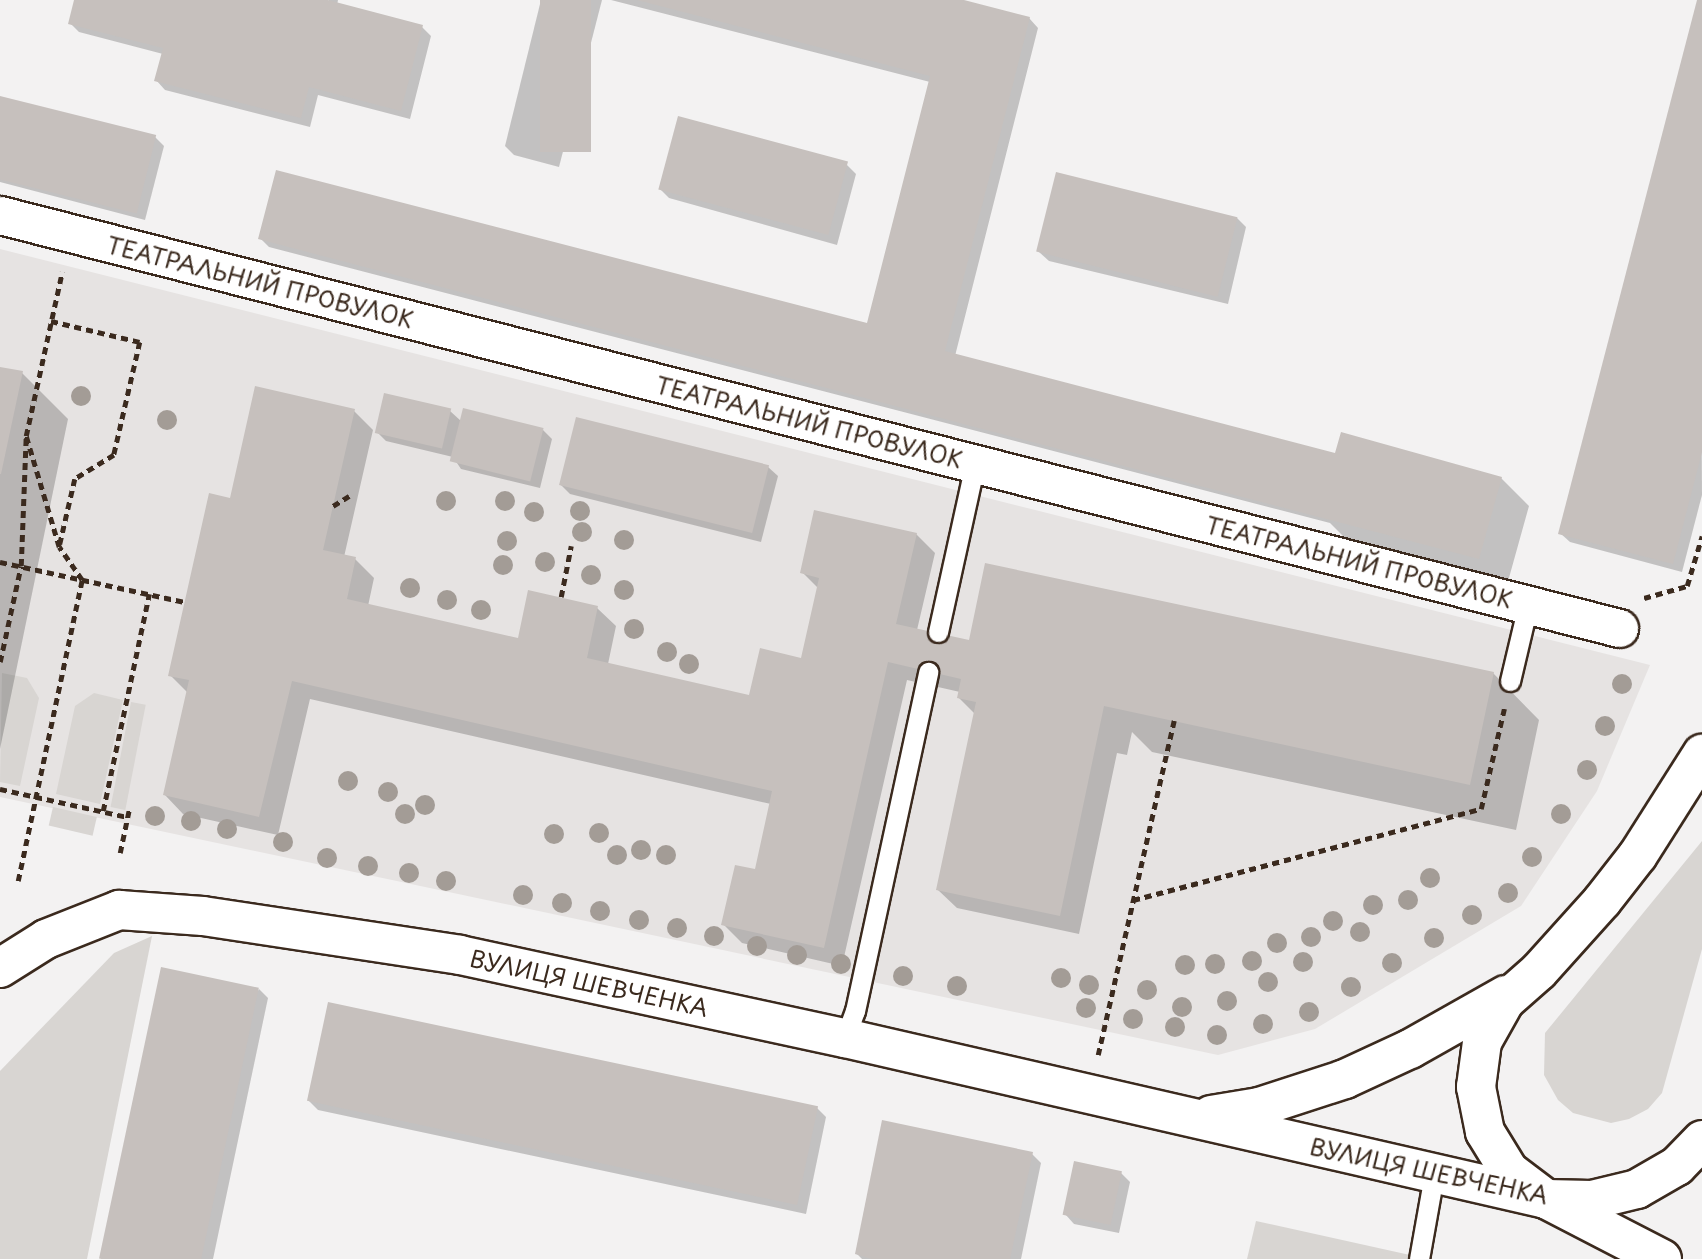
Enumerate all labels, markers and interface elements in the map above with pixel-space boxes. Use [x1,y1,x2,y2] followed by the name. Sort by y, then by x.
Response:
[103,230,417,334] street label: ТЕАТРАЛЬНИЙ ПРОВУЛОК
[652,370,966,474] street label: ТЕАТРАЛЬНИЙ ПРОВУЛОК
[1202,510,1516,614] street label: ТЕАТРАЛЬНИЙ ПРОВУЛОК
[467,944,711,1022] street label: ВУЛИЦЯ ШЕВЧЕНКА
[1307,1132,1551,1210] street label: ВУЛИЦЯ ШЕВЧЕНКА

